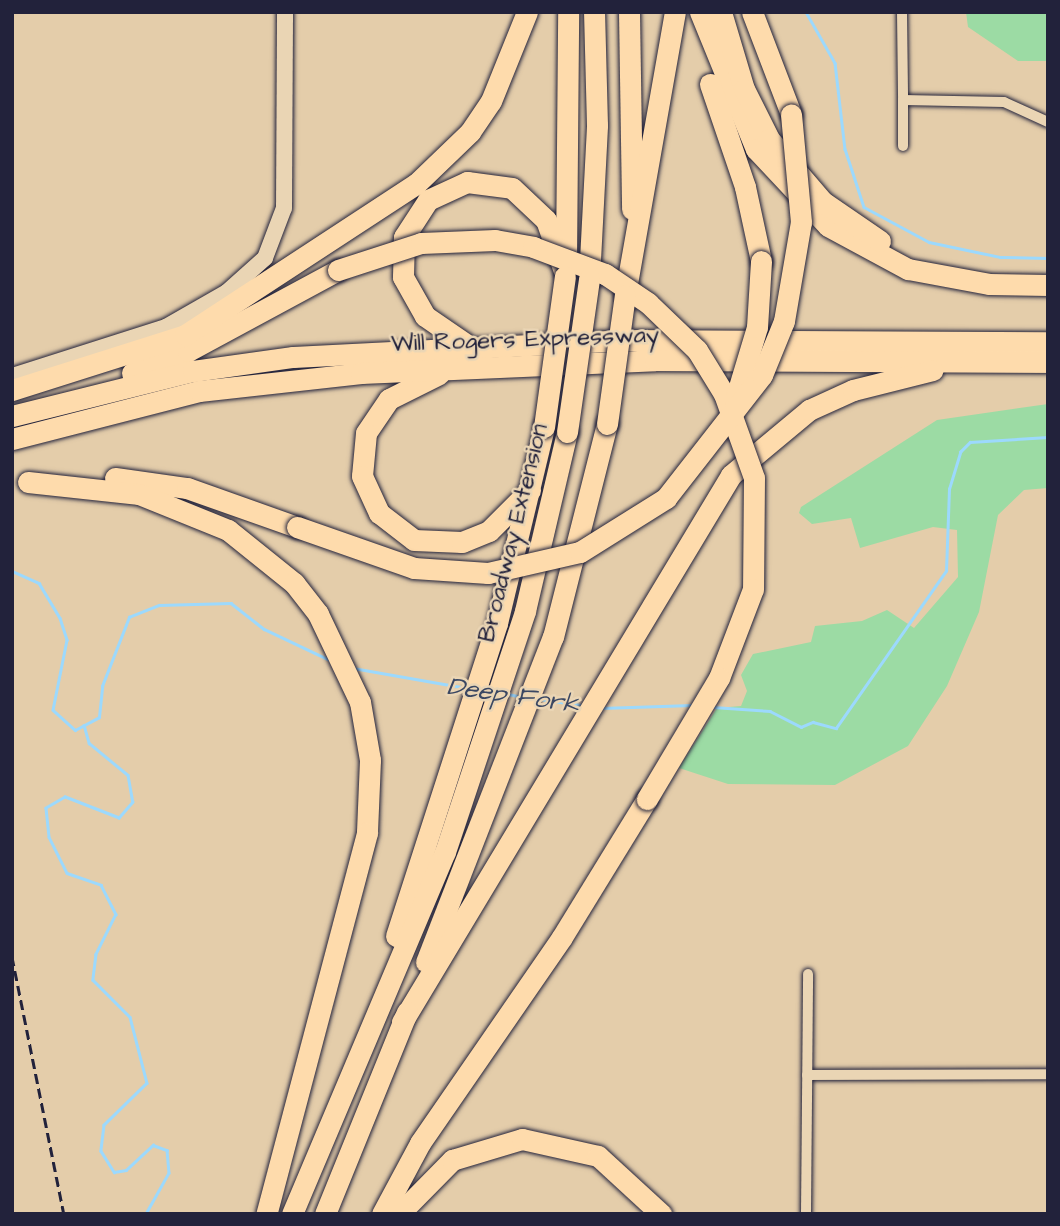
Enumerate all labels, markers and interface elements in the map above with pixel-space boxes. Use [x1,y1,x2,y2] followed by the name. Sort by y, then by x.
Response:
[390,321,660,359] street label: Will Rogers Expressway
[473,421,555,645] street label: Broadway Extension
[445,671,581,721] water label: Deep Fork

